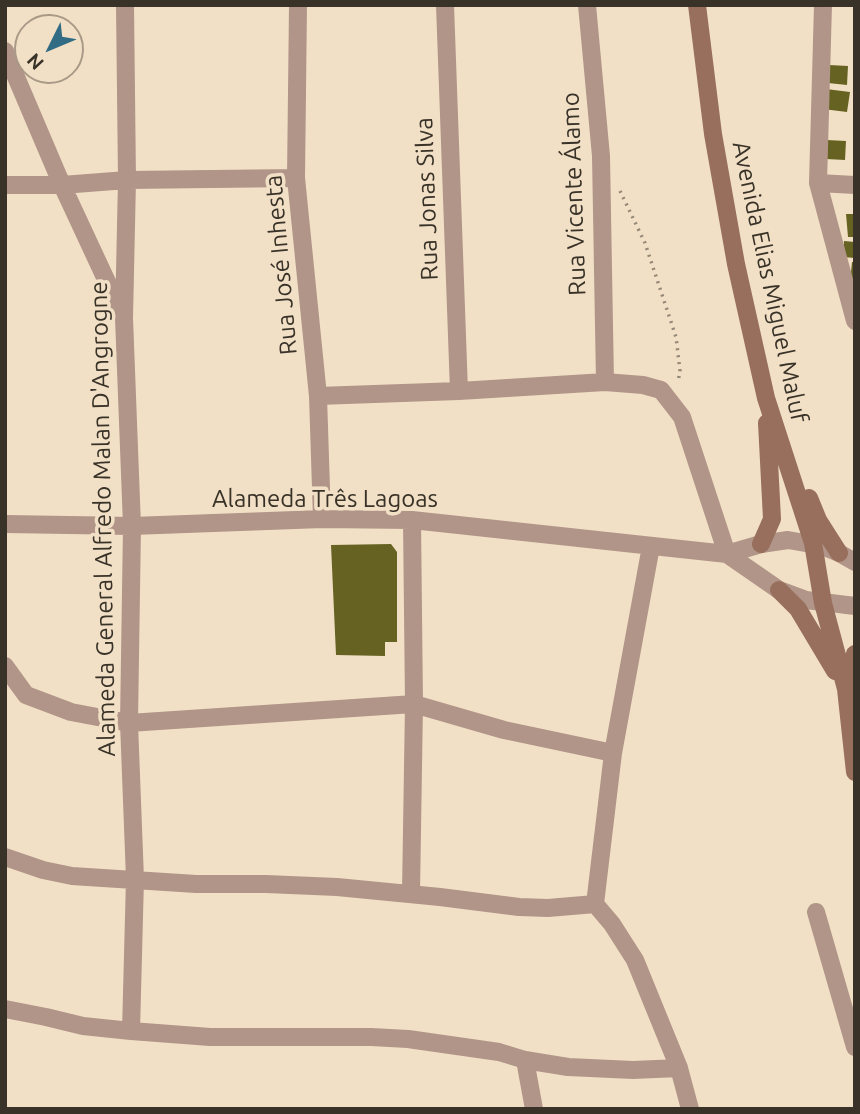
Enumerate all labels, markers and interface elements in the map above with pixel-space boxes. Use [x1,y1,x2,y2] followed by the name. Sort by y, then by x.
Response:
[14,14,84,84] north arrow
[22,49,48,75] text: N
[556,92,592,296] street label: Rua Vicente Álamo
[410,117,444,281] street label: Rua Jonas Silva
[726,139,814,425] street label: Avenida Elias Miguel Maluf
[259,174,303,356] street label: Rua José Inhesta
[84,281,122,757] street label: Alameda General Alfredo Malan D'Angrogne
[212,485,438,513] street label: Alameda Três Lagoas

